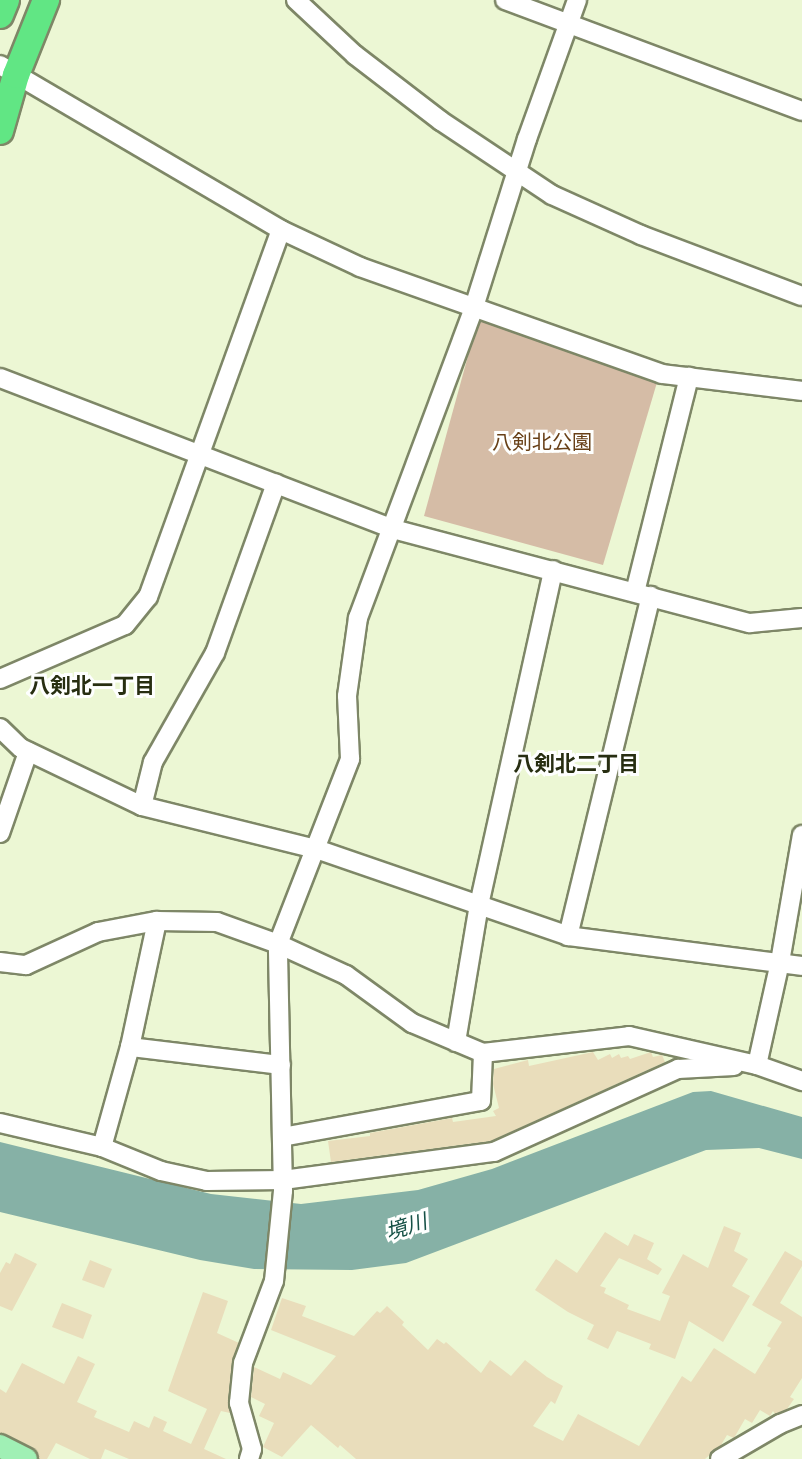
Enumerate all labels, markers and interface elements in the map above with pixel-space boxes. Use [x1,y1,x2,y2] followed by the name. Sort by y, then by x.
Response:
[492,429,592,453] park label: 八剣北公園
[29,672,155,698] district label: 八剣北一丁目
[513,750,639,776] district label: 八剣北二丁目
[382,1208,430,1244] water label: 境川

